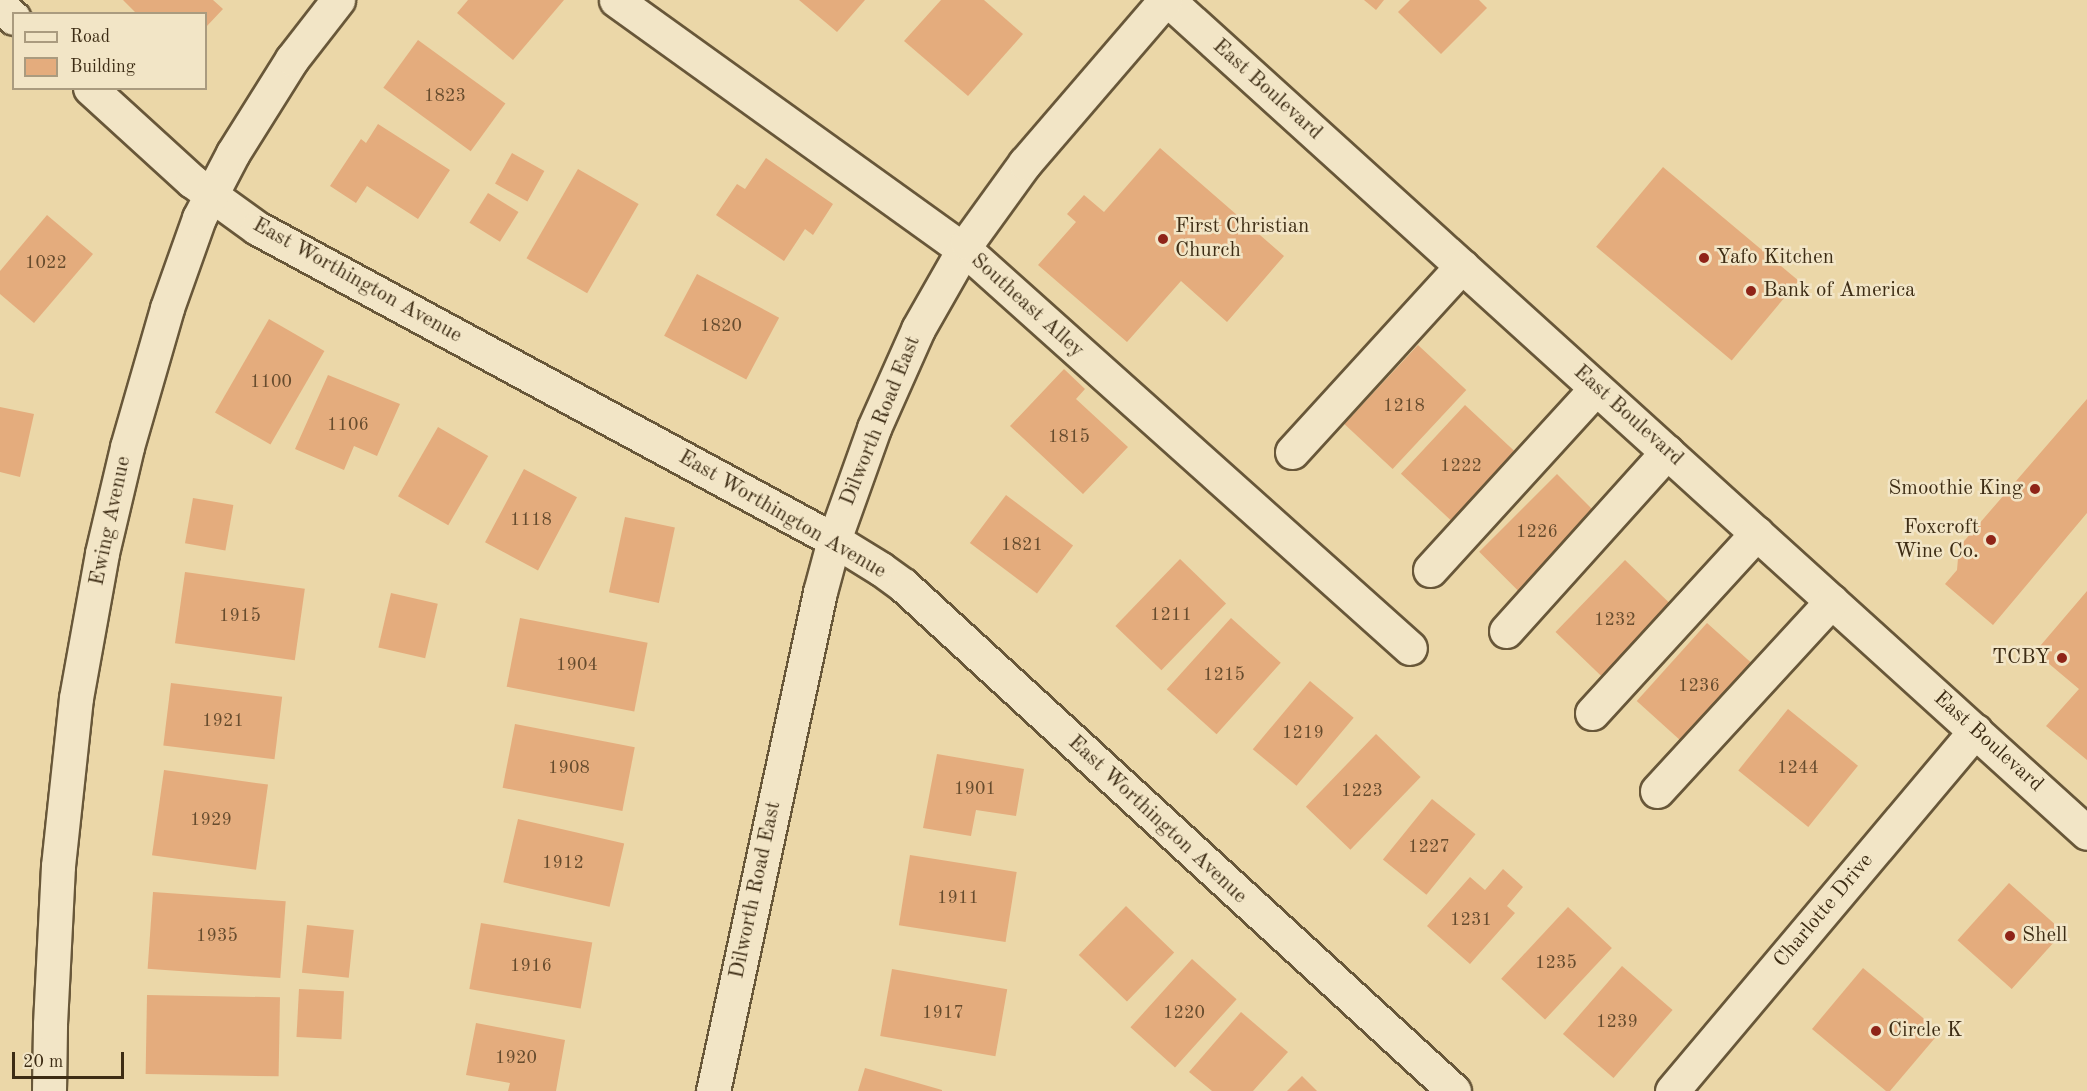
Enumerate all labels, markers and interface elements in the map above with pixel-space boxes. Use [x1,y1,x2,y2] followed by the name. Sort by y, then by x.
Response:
[12,12,207,90] legend
[70,28,110,46] text: Road
[1207,34,1327,146] street label: East Boulevard
[70,58,135,76] text: Building
[424,85,466,107] house number: 1823
[248,213,466,349] street label: East Worthington Avenue
[1175,214,1309,264] place label: First Christian Church
[1156,232,1170,246] marker: First Christian Church
[1716,245,1834,271] place label: Yafo Kitchen
[965,248,1089,364] street label: Southeast Alley
[1697,251,1711,265] marker: Yafo Kitchen
[25,252,67,274] house number: 1022
[1763,278,1915,304] place label: Bank of America
[1744,284,1758,298] marker: Bank of America
[700,315,742,337] house number: 1820
[835,333,927,509] street label: Dilworth Road East
[1568,360,1688,472] street label: East Boulevard
[250,371,292,393] house number: 1100
[1383,395,1425,417] house number: 1218
[327,414,369,436] house number: 1106
[1048,426,1090,448] house number: 1815
[674,445,890,585] street label: East Worthington Avenue
[85,454,137,588] street label: Ewing Avenue
[1440,455,1482,477] house number: 1222
[1888,476,2023,502] place label: Smoothie King
[2028,482,2042,496] marker: Smoothie King
[510,509,552,531] house number: 1118
[1895,515,1979,565] place label: Foxcroft Wine Co.
[1516,521,1558,543] house number: 1226
[1984,533,1998,547] marker: Foxcroft Wine Co.
[1001,534,1043,556] house number: 1821
[1150,604,1192,626] house number: 1211
[219,605,261,627] house number: 1915
[1594,609,1636,631] house number: 1232
[1992,645,2050,671] place label: TCBY
[2055,651,2069,665] marker: TCBY
[556,654,598,676] house number: 1904
[1203,664,1245,686] house number: 1215
[1678,675,1720,697] house number: 1236
[1928,686,2048,798] street label: East Boulevard
[202,710,244,732] house number: 1921
[1282,722,1324,744] house number: 1219
[1062,730,1252,910] street label: East Worthington Avenue
[548,757,590,779] house number: 1908
[1777,757,1819,779] house number: 1244
[954,778,996,800] house number: 1901
[1341,780,1383,802] house number: 1223
[725,799,787,981] street label: Dilworth Road East
[190,809,232,831] house number: 1929
[1408,836,1450,858] house number: 1227
[1769,849,1879,973] street label: Charlotte Drive
[542,852,584,874] house number: 1912
[937,887,979,909] house number: 1911
[1450,909,1492,931] house number: 1231
[2022,923,2067,949] place label: Shell
[196,925,238,947] house number: 1935
[2003,929,2017,943] marker: Shell
[1535,952,1577,974] house number: 1235
[510,955,552,977] house number: 1916
[922,1002,964,1024] house number: 1917
[1163,1002,1205,1024] house number: 1220
[1596,1011,1638,1033] house number: 1239
[1888,1018,1963,1044] place label: Circle K
[1869,1024,1883,1038] marker: Circle K
[15,1040,128,1078] scale bar
[495,1047,537,1069] house number: 1920
[23,1053,63,1071] text: 20 m

